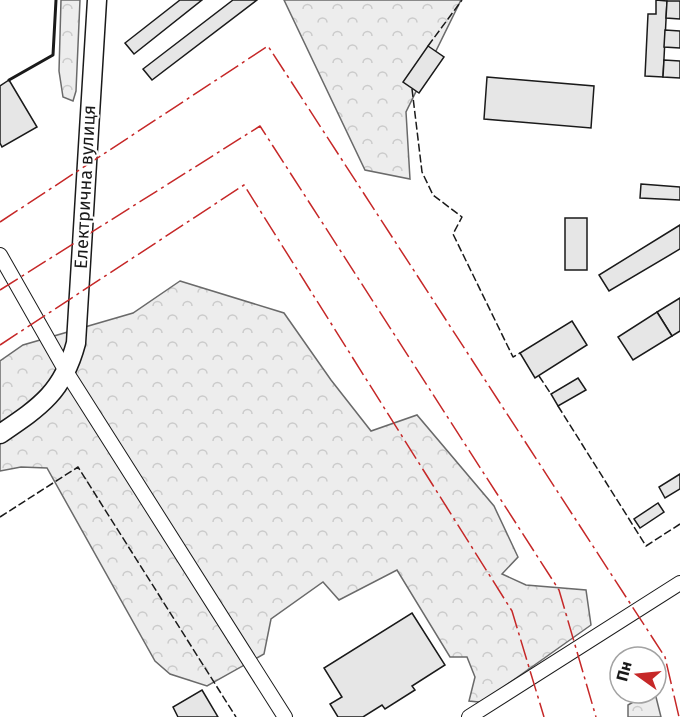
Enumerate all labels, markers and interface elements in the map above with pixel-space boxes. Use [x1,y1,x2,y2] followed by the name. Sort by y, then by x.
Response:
[70,104,100,270] street label: Електрична вулиця
[608,645,668,705] north arrow
[612,659,636,683] text: Пн

